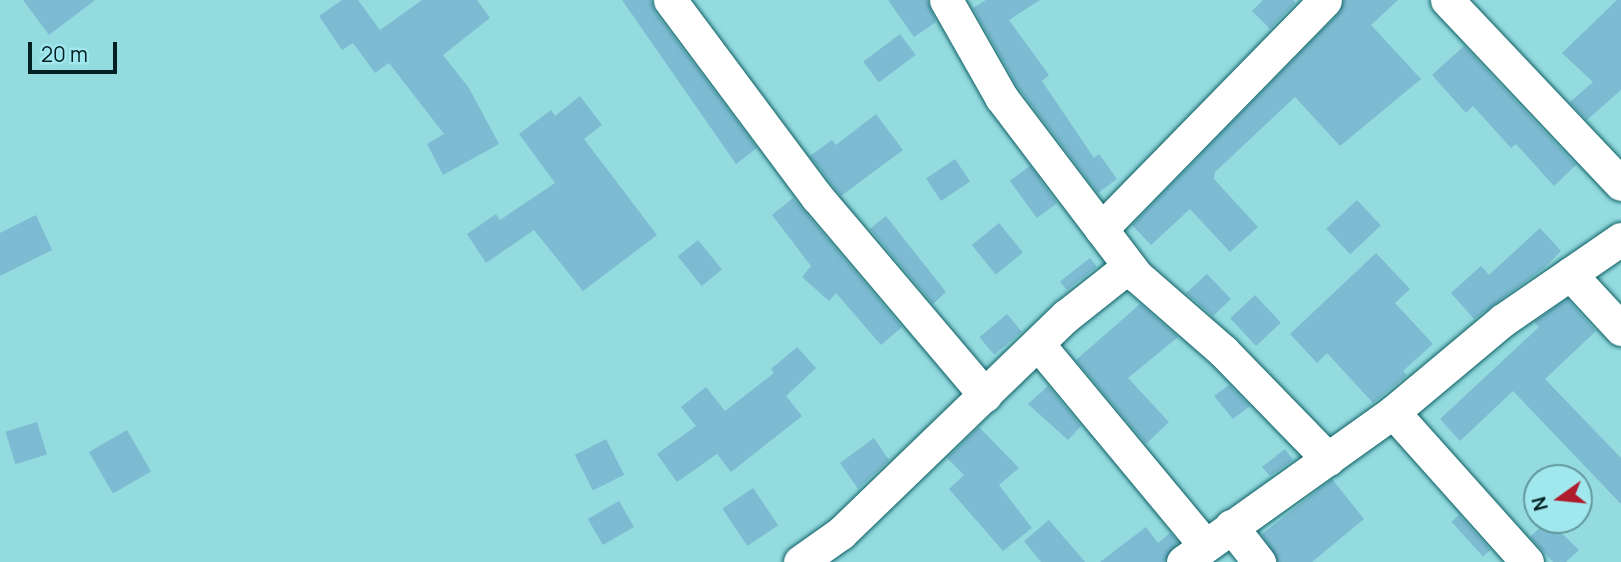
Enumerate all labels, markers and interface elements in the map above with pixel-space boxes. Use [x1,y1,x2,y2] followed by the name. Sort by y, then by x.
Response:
[32,28,121,72] scale bar
[41,40,88,68] text: 20 m
[1523,464,1593,534] north arrow
[1525,494,1554,514] text: N

